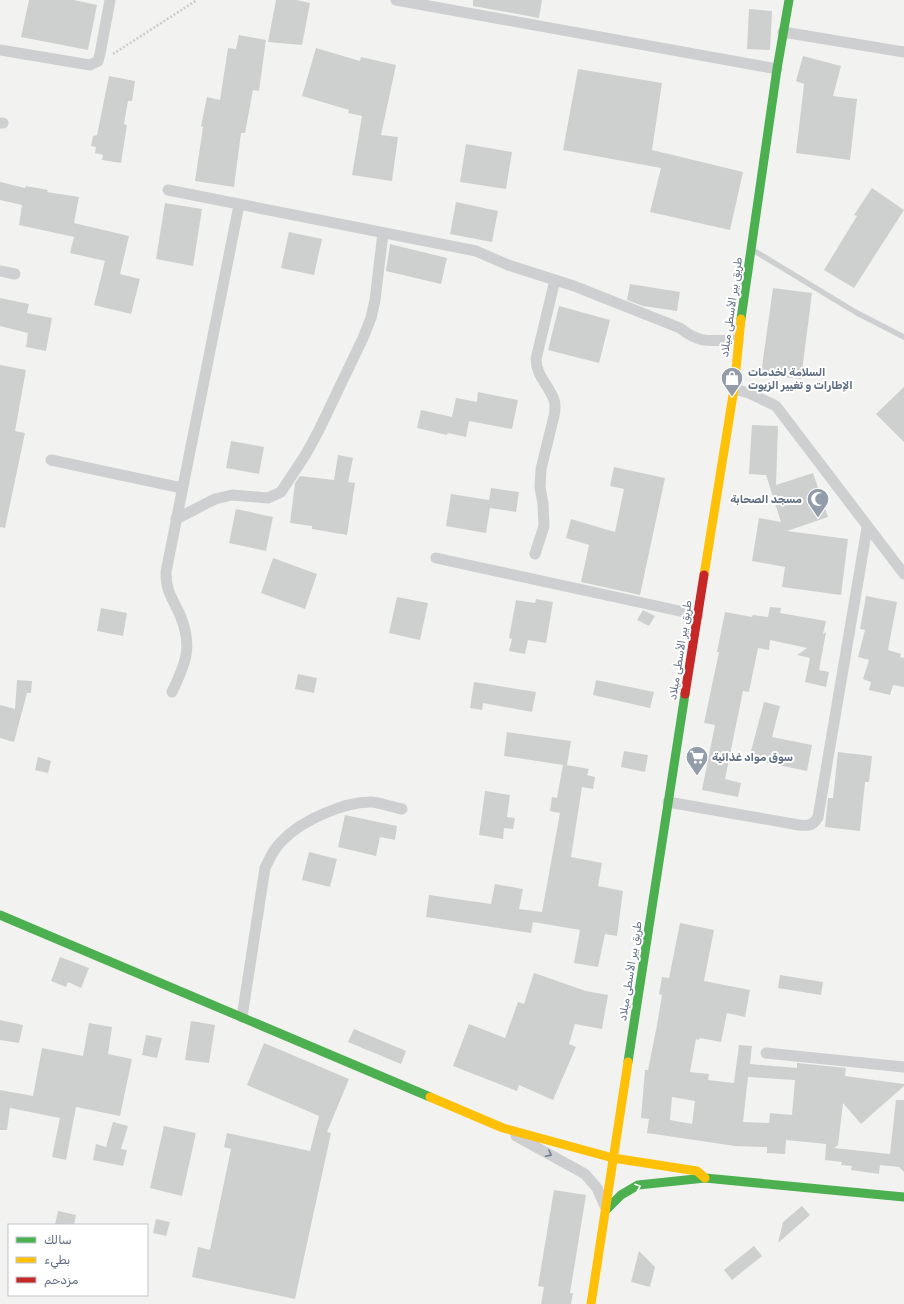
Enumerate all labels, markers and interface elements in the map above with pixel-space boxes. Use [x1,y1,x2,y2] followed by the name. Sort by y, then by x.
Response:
[718,256,746,358] street label: طريق بير الأسطى ميلاد
[719,365,745,398] shop icon: السلامة لخدمات الإطارات و تغيير الزيوت
[748,366,853,392] place label: السلامة لخدمات الإطارات و تغيير الزيوت
[805,486,831,519] mosque icon: مسجد الصحابة
[730,493,802,506] place label: مسجد الصحابة
[666,599,696,701] street label: طريق بير الأسطى ميلاد
[684,744,710,777] supermarket icon: سوق مواد غذائية
[712,751,793,764] place label: سوق مواد غذائية
[616,920,646,1022] street label: طريق بير الأسطى ميلاد
[545,1150,552,1157] one-way arrow
[635,1183,642,1192] one-way arrow
[8,1224,148,1296] legend
[44,1233,72,1247] text: سالك
[44,1253,70,1269] text: بطيء
[44,1273,79,1288] text: مزدحم

